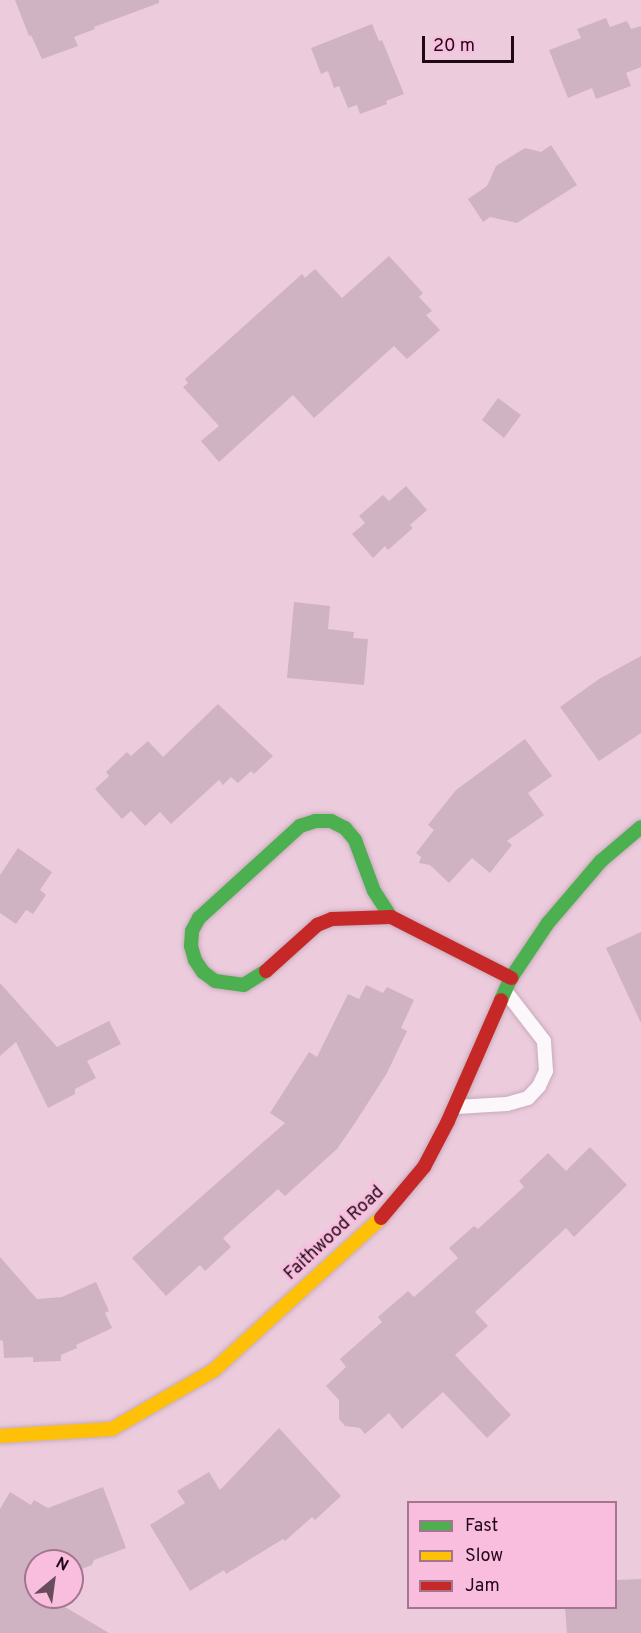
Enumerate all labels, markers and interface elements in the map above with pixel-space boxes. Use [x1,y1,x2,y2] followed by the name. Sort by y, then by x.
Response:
[425,24,516,62] scale bar
[433,35,475,58] text: 20 m
[281,1182,389,1286] street label: Faithwood Road
[407,1501,617,1609] legend
[465,1515,498,1538] text: Fast
[465,1545,503,1568] text: Slow
[24,1549,84,1609] north arrow
[52,1553,72,1577] text: N
[465,1575,500,1598] text: Jam

